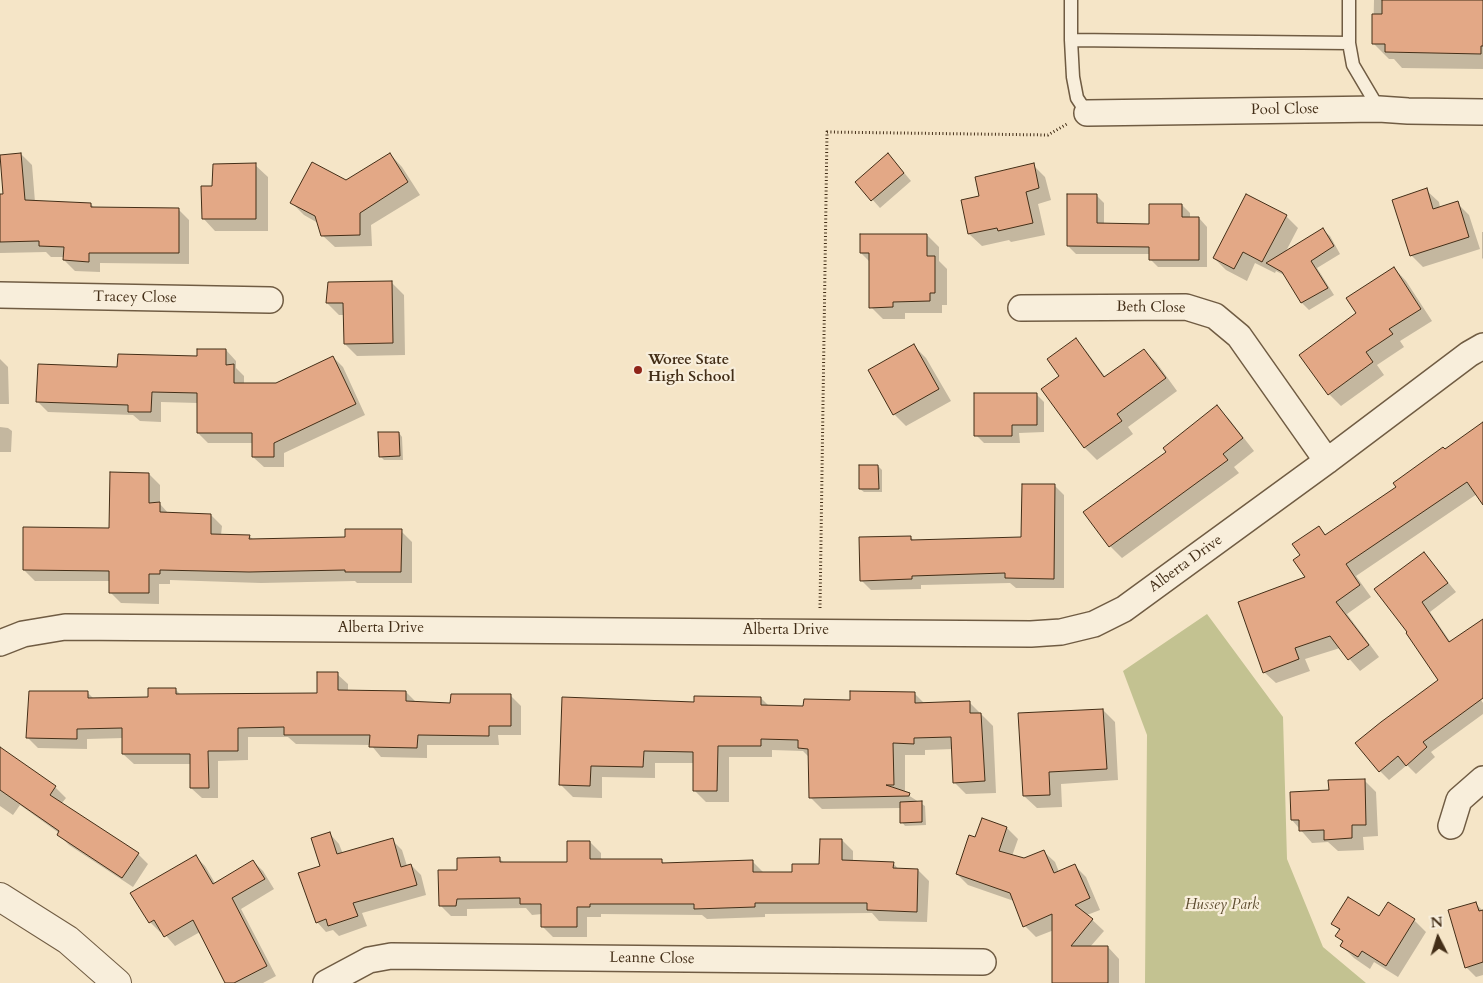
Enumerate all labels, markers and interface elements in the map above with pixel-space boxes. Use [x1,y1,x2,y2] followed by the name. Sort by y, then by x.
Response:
[1251,100,1319,120] street label: Pool Close
[93,288,177,308] street label: Tracey Close
[1116,298,1186,318] street label: Beth Close
[648,352,735,387] place label: Woree State High School
[632,364,644,376] marker: Woree State High School
[1146,531,1226,597] street label: Alberta Drive
[338,620,424,638] street label: Alberta Drive
[743,622,829,640] street label: Alberta Drive
[1185,897,1259,915] park label: Hussey Park
[1413,913,1463,963] north arrow
[1430,913,1444,933] text: N
[609,949,695,969] street label: Leanne Close

